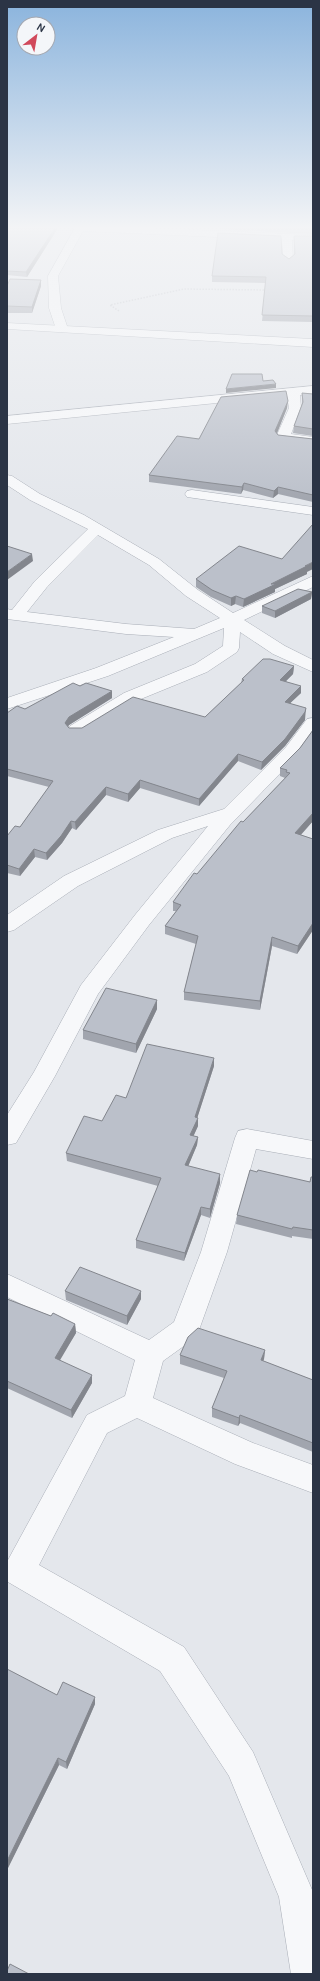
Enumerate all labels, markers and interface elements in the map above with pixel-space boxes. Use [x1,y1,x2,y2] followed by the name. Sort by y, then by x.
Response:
[16,16,56,56] north arrow
[34,20,48,35] text: N

